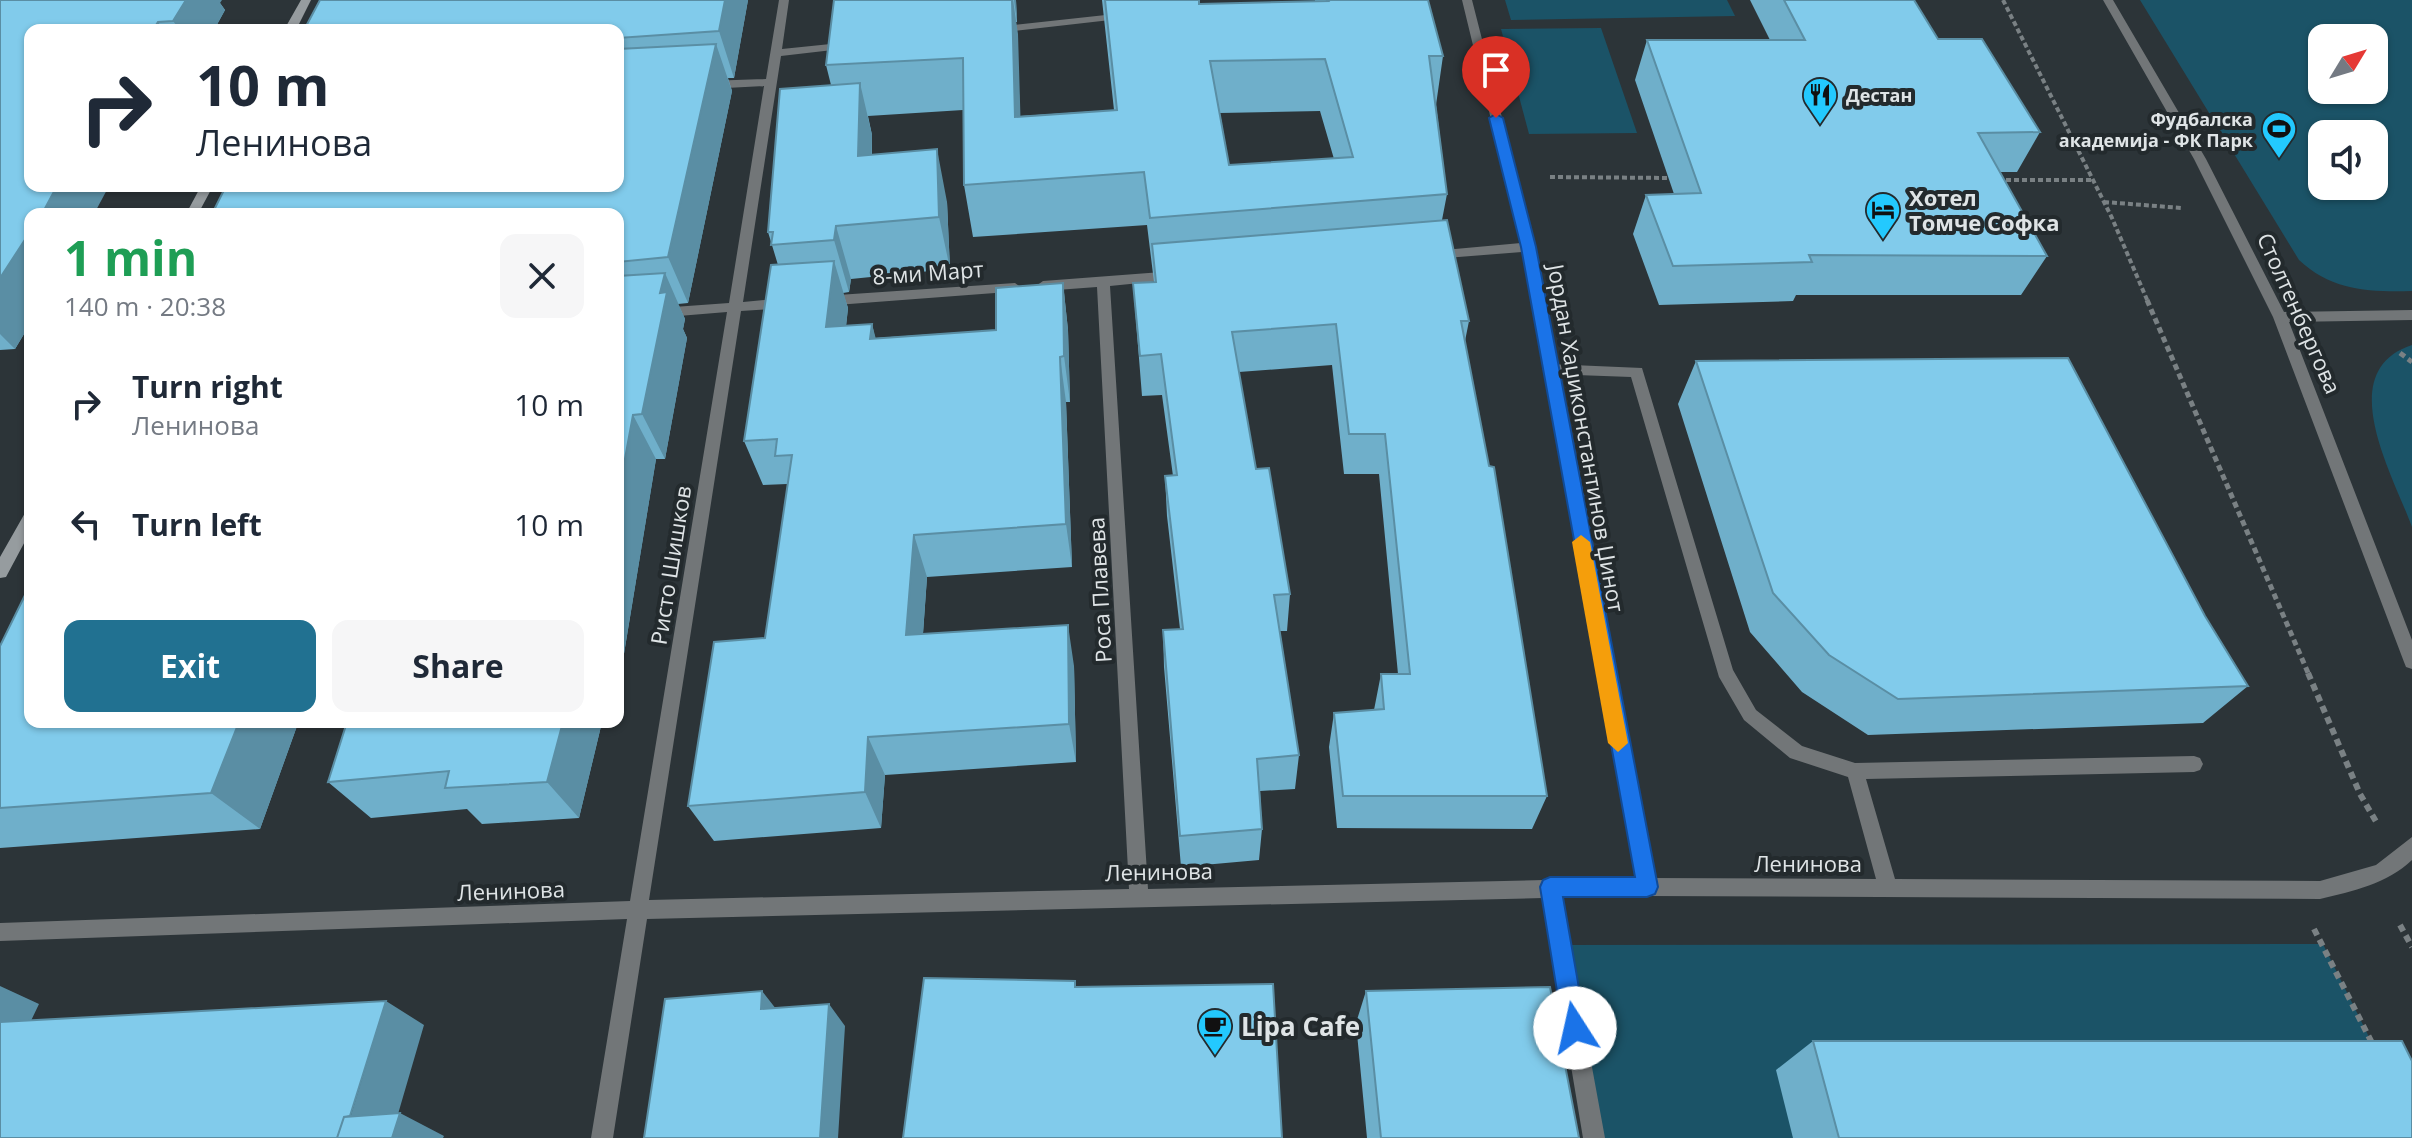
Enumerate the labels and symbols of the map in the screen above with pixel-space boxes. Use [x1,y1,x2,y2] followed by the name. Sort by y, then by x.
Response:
[2308,24,2388,104] north arrow
[1462,36,1530,118] pin
[1801,76,1839,126] restaurant icon: Дестан
[1846,83,1912,107] place label: Дестан
[2059,107,2254,152] place label: Фудбалска академија - ФК Парк
[2260,110,2298,160] sports icon: Фудбалска академија - ФК Парк
[1909,182,2060,237] place label: Хотел Томче Софка
[1864,191,1902,241] hotel icon: Хотел Томче Софка
[2251,228,2349,398] street label: Столтенбергова
[871,253,985,291] street label: 8-ми Март
[1541,260,1632,614] street label: Јордан Хаџиконстантинов Џинот
[643,483,697,647] street label: Ристо Шишков
[1080,517,1118,663] street label: Роса Плавева
[1754,848,1862,878] street label: Ленинова
[1105,855,1213,887] street label: Ленинова
[457,873,565,907] street label: Ленинова
[1533,986,1617,1070] position arrow
[1196,1007,1234,1057] cafe icon: Lipa Cafe
[1241,1008,1360,1044] place label: Lipa Cafe

